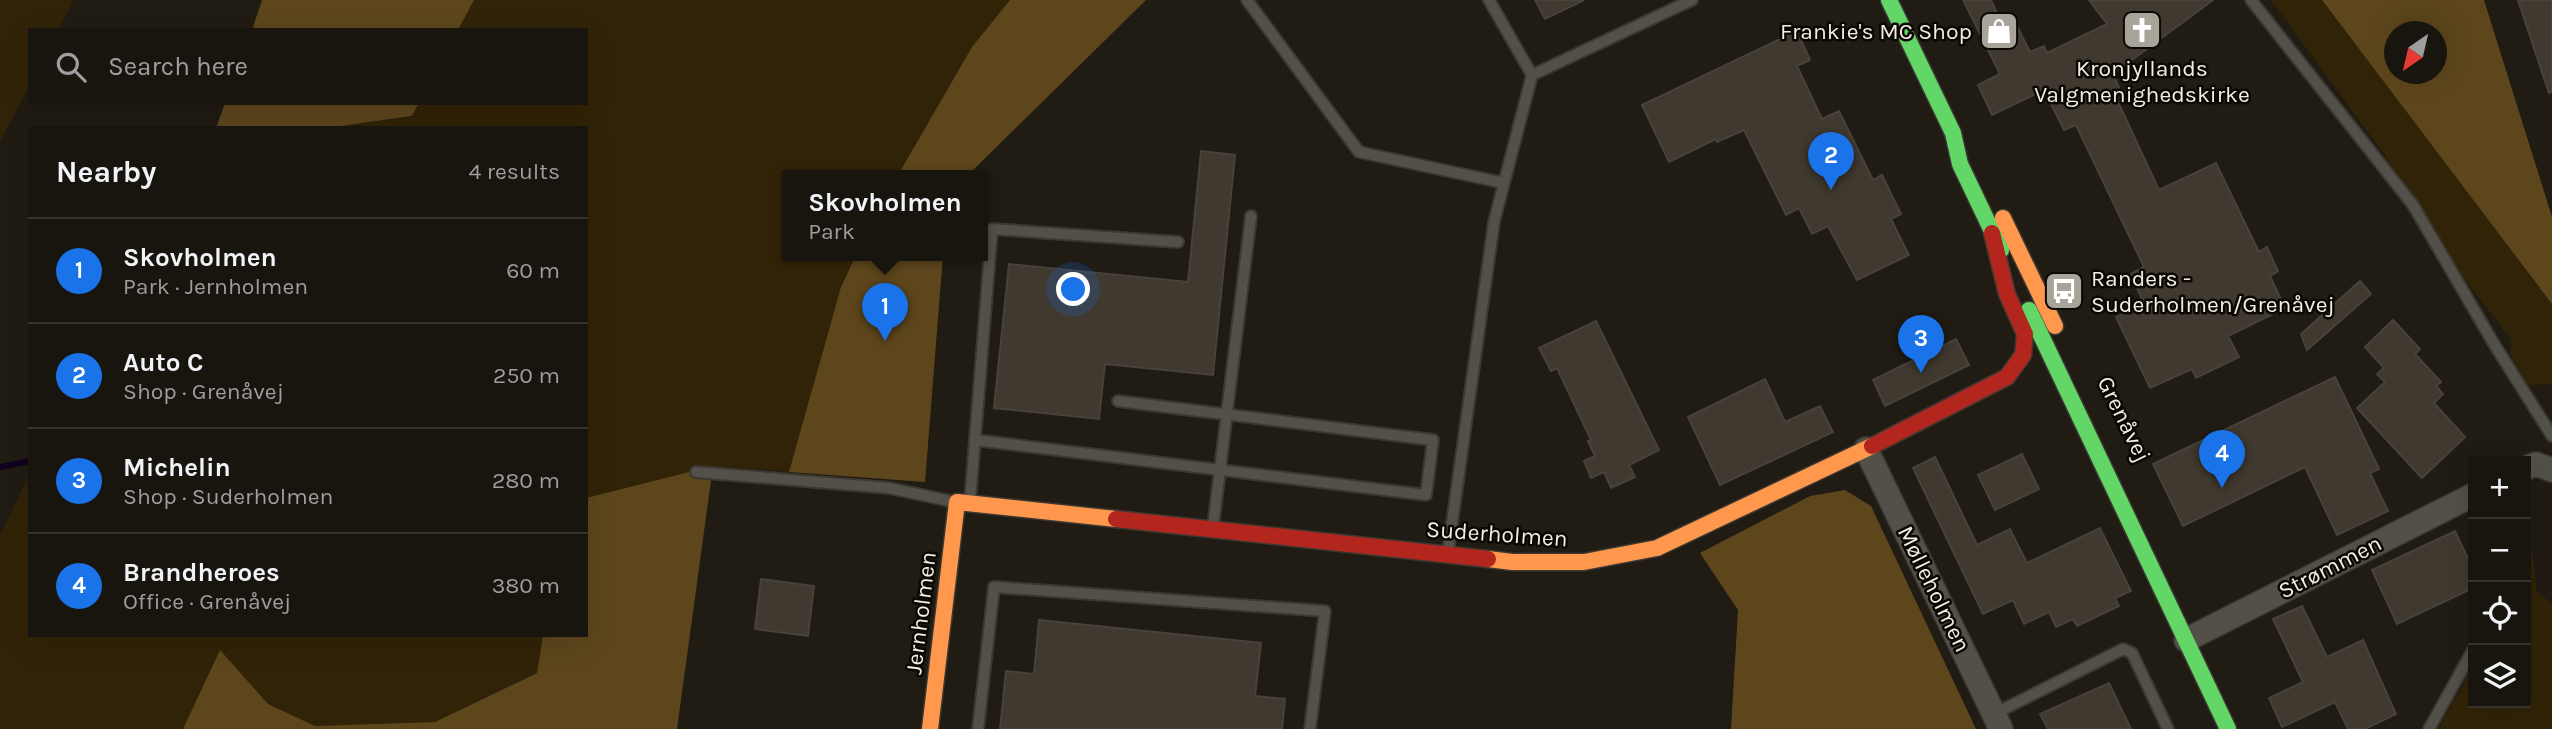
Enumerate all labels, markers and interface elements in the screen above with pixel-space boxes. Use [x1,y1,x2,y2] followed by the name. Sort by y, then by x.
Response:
[2121,9,2163,51] church icon: Kronjyllands Valgmenighedskirke
[1978,10,2020,52] shop icon: Frankie's MC Shop
[1780,18,1972,45] place label: Frankie's MC Shop
[2384,21,2447,84] north arrow
[28,28,588,105] search box
[52,48,90,86] icon: search
[108,51,248,82] text: Search here
[2034,55,2250,108] place label: Kronjyllands Valgmenighedskirke
[1808,132,1854,190] pin: 2
[56,154,156,190] text: Nearby
[468,158,560,185] text: 4 results
[782,170,988,261] popup
[808,187,962,218] text: Skovholmen
[808,218,855,245] text: Park
[123,242,277,273] text: Skovholmen
[75,257,83,284] text: 1
[506,257,560,284] text: 60 m
[2091,265,2335,318] place label: Randers - Suderholmen/Grenåvej
[2043,270,2085,312] bus stop icon: Randers - Suderholmen/Grenåvej
[1056,272,1090,306] your location
[123,273,308,300] text: Park · Jernholmen
[862,283,908,341] pin: 1
[1898,315,1944,373] pin: 3
[123,347,204,378] text: Auto C
[72,362,86,389] text: 2
[493,362,560,389] text: 250 m
[2092,372,2156,466] street label: Grenåvej
[123,378,284,405] text: Shop · Grenåvej
[2199,430,2245,488] pin: 4
[123,452,231,483] text: Michelin
[2468,456,2531,708] map controls
[2468,456,2531,519] button: +
[72,467,86,494] text: 3
[492,467,560,494] text: 280 m
[123,483,334,510] text: Shop · Suderholmen
[1425,516,1569,552] street label: Suderholmen
[2468,519,2531,582] button: −
[1892,522,1976,656] street label: Mølleholmen
[2274,530,2386,604] street label: Strømmen
[900,550,942,676] street label: Jernholmen
[123,557,280,588] text: Brandheroes
[72,572,86,599] text: 4
[492,572,560,599] text: 380 m
[2468,582,2531,645] button: locate
[123,588,291,615] text: Office · Grenåvej
[2468,645,2531,708] button: layers

